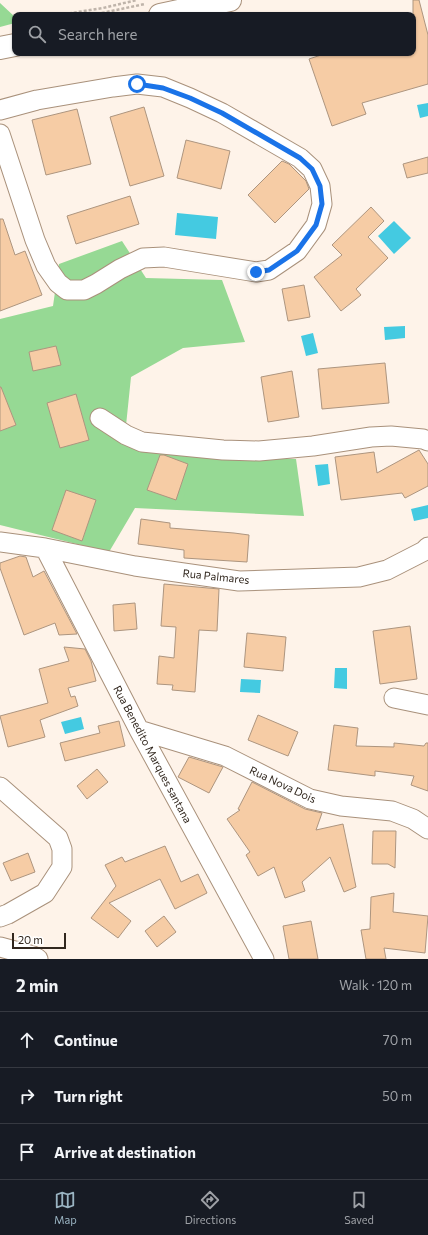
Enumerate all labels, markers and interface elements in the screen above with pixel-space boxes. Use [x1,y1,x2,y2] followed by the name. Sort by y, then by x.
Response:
[12,12,416,56] search box
[26,23,48,45] icon: search
[58,25,137,43] text: Search here
[128,75,146,93] route start
[247,263,265,281] route end
[182,566,250,586] street label: Rua Palmares
[111,683,195,825] street label: Rua Benedito Marques santana
[248,763,318,805] street label: Rua Nova Dois
[12,931,66,950] scale bar
[18,933,43,946] text: 20 m
[16,975,58,996] text: 2 min
[339,977,412,993] text: Walk · 120 m
[16,1029,38,1051] icon: ahead
[54,1031,118,1049] text: Continue
[383,1032,412,1048] text: 70 m
[16,1085,38,1107] icon: right
[54,1087,123,1105] text: Turn right
[382,1088,412,1104] text: 50 m
[16,1141,38,1163] icon: arrive
[54,1143,196,1161] text: Arrive at destination
[54,1189,77,1226] tab: Map
[185,1189,236,1226] tab: Directions
[344,1189,374,1226] tab: Saved

